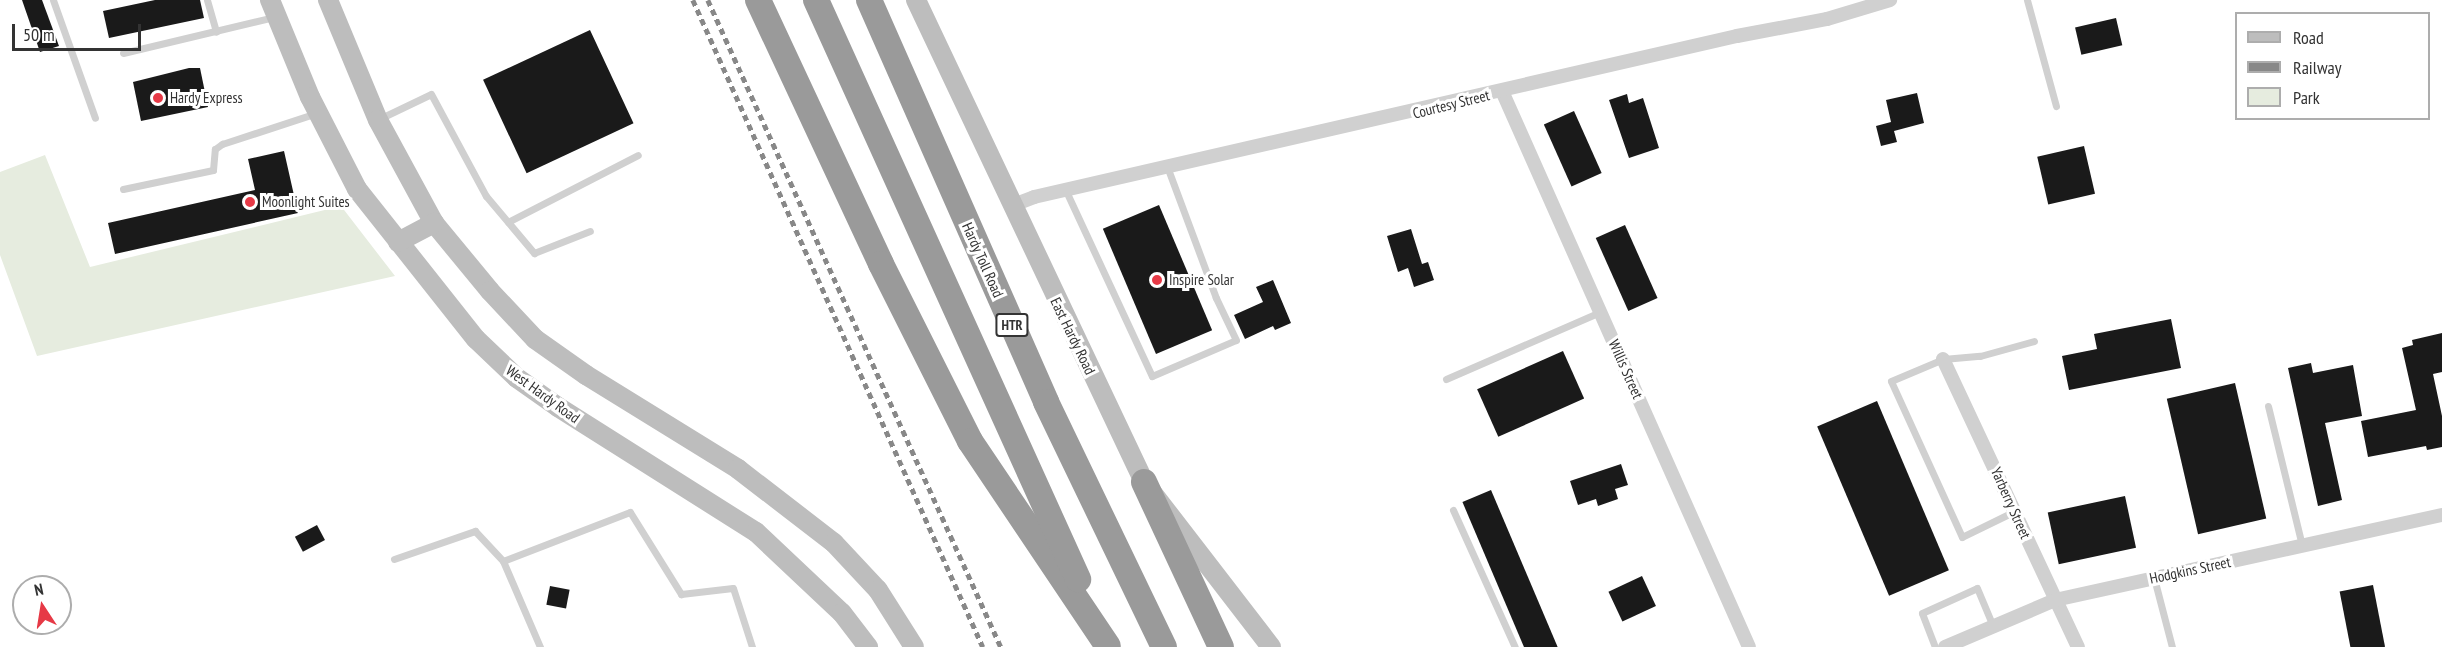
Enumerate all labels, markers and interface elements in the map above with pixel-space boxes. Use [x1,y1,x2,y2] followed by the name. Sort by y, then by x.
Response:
[15,12,144,50] scale bar
[2235,12,2430,120] legend
[23,23,55,46] text: 50 m
[2293,26,2324,49] text: Road
[2293,56,2342,79] text: Railway
[1410,86,1492,122] street label: Courtesy Street
[2293,86,2320,109] text: Park
[170,89,243,107] place label: Hardy Express
[151,91,165,105] marker: Hardy Express
[262,193,350,211] place label: Moonlight Suites
[243,195,257,209] marker: Moonlight Suites
[958,219,1008,301] street label: Hardy Toll Road
[1169,271,1234,289] place label: Inspire Solar
[1150,273,1164,287] marker: Inspire Solar
[1047,294,1099,378] street label: East Hardy Road
[994,314,1030,336] road number: HTR
[1605,337,1647,401] street label: Willis Street
[502,361,584,427] street label: West Hardy Road
[1987,464,2035,542] street label: Yarberry Street
[2148,553,2232,587] street label: Hodgkins Street
[12,575,72,635] north arrow
[32,579,45,600] text: N

